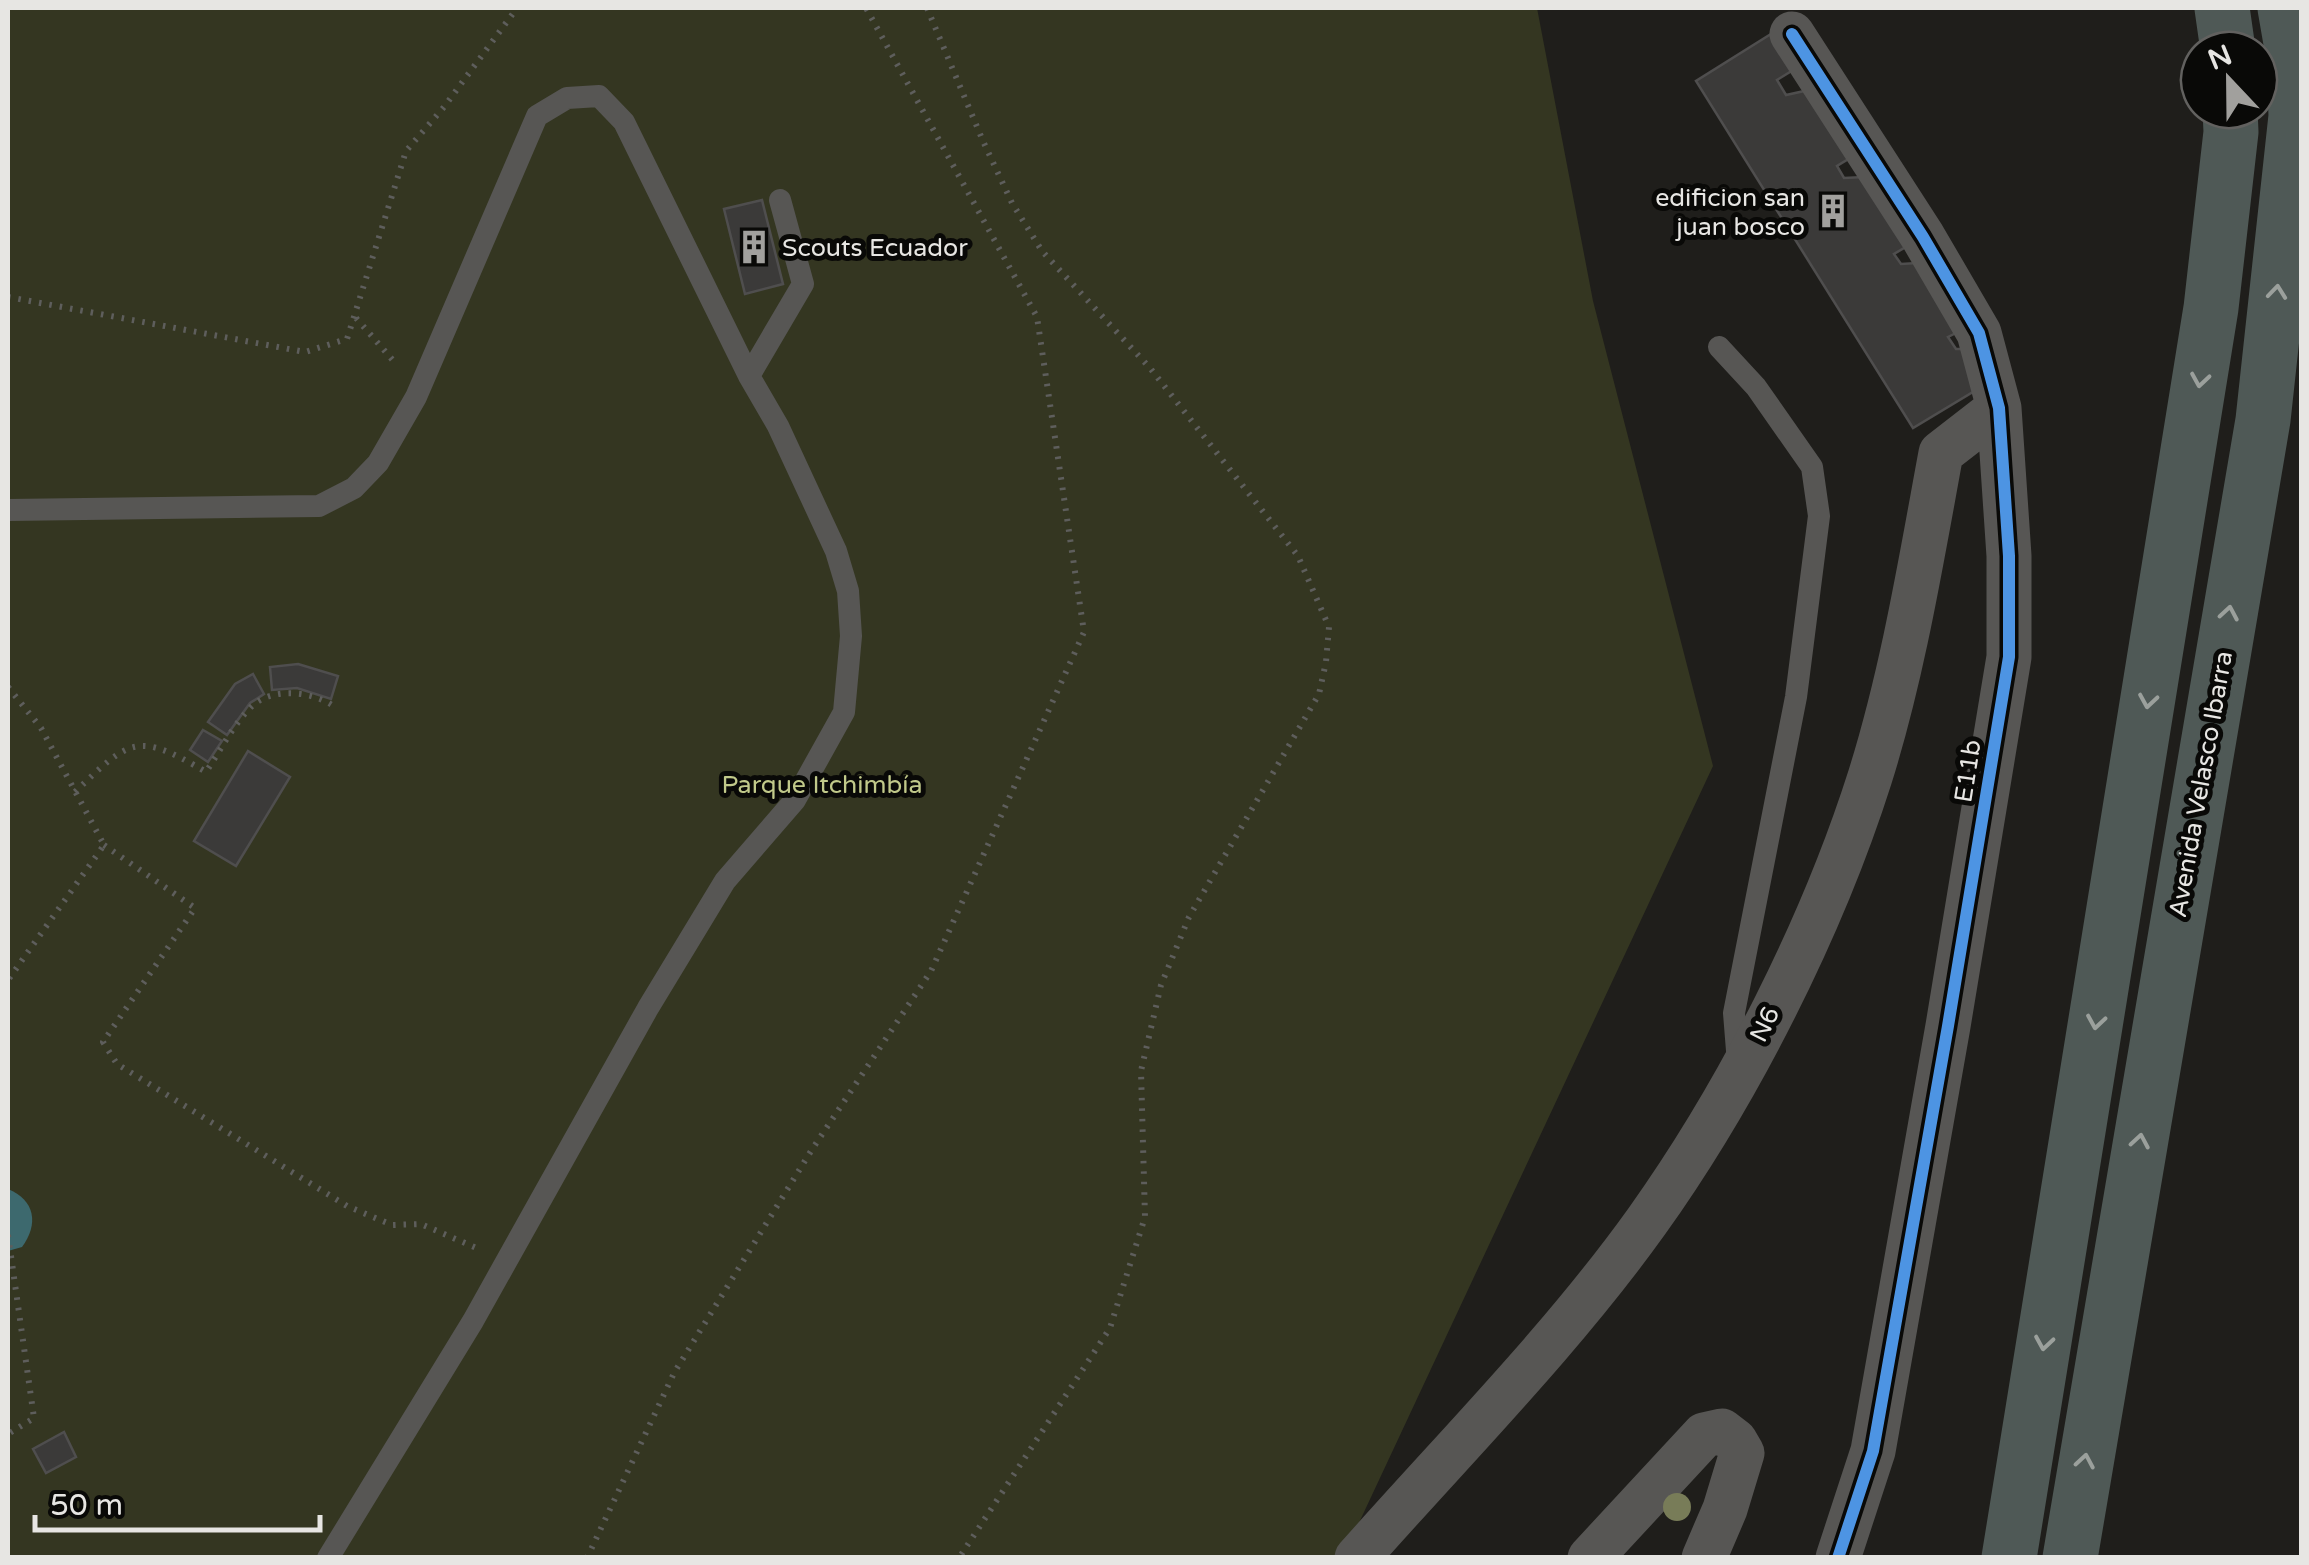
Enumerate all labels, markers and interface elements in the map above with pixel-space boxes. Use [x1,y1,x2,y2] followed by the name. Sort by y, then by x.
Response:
[2179,30,2279,130] north arrow
[2203,38,2237,78] text: N
[1655,183,1805,242] place label: edificion san juan bosco
[1814,192,1852,230] building icon: edificion san juan bosco
[735,228,773,266] building icon: Scouts Ecuador
[782,233,968,263] place label: Scouts Ecuador
[2266,284,2287,300] one-way arrow
[2190,372,2211,389] one-way arrow
[2218,605,2239,622] one-way arrow
[2163,649,2239,920] street label: Avenida Velasco Ibarra
[2138,693,2159,710] one-way arrow
[1948,738,1988,805] street label: E11b
[721,770,923,800] park label: Parque Itchimbía
[1744,1002,1786,1047] street label: N6
[2086,1014,2107,1030] one-way arrow
[2129,1133,2150,1149] one-way arrow
[2034,1335,2055,1351] one-way arrow
[2074,1453,2095,1469] one-way arrow
[35,1470,320,1532] scale bar
[50,1487,123,1524] text: 50 m

